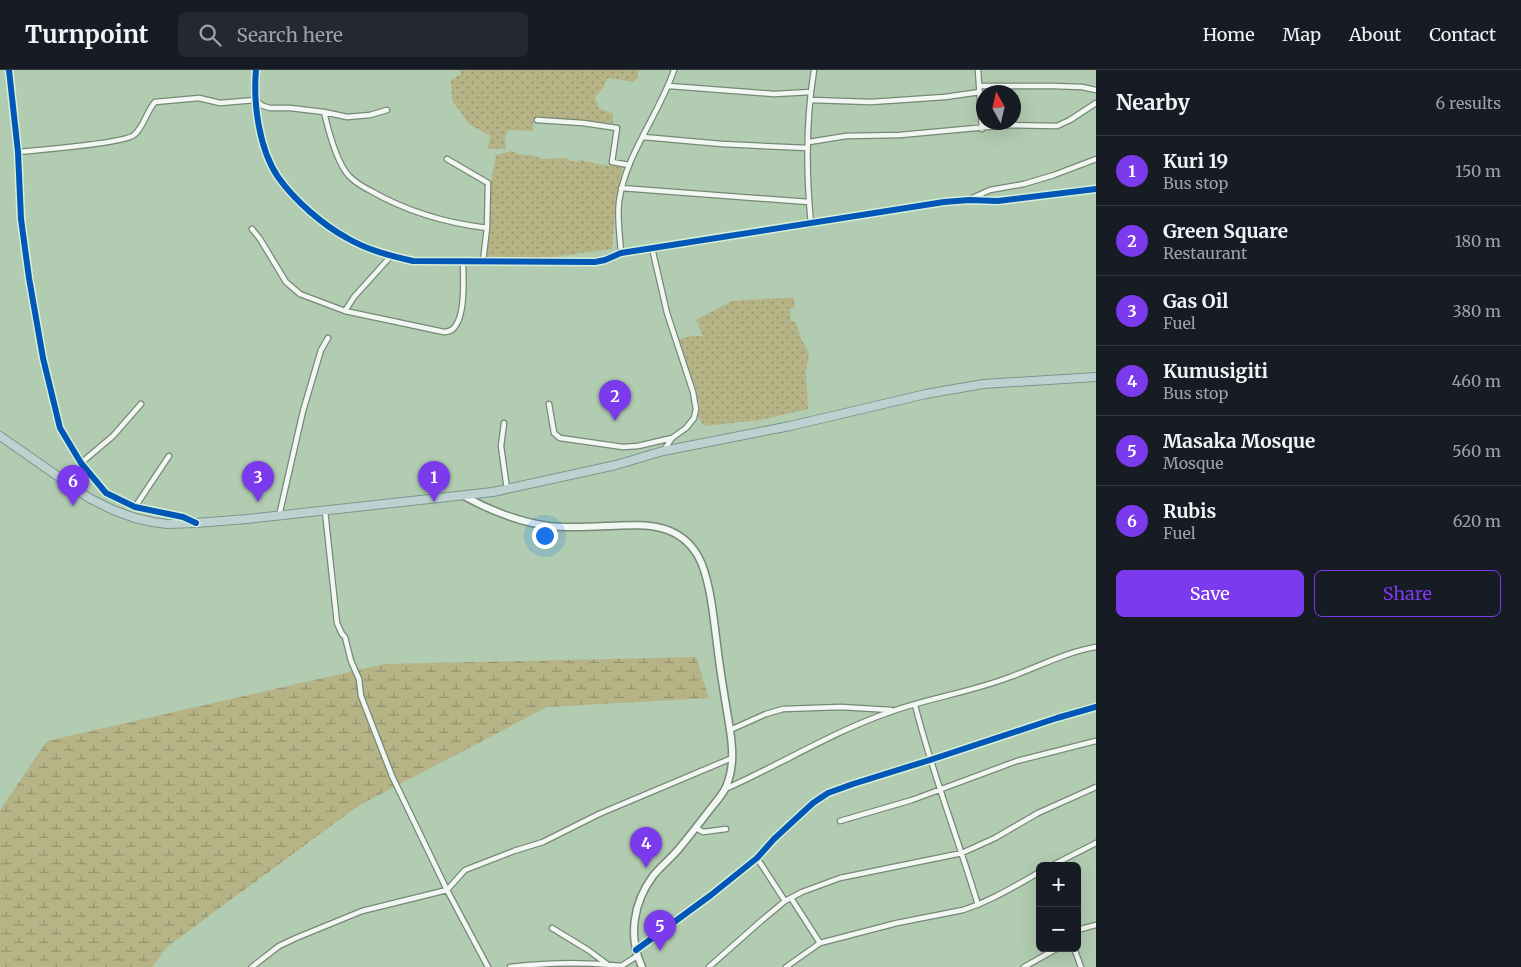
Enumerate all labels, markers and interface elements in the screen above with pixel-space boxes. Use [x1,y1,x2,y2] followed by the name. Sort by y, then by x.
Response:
[178,12,528,57] search box
[25,19,148,50] text: Turnpoint
[196,21,224,49] icon: search
[236,23,343,47] text: Search here
[1203,23,1255,46] text: Home
[1283,23,1321,46] text: Map
[1349,23,1401,46] text: About
[1429,23,1496,46] text: Contact
[976,85,1021,130] north arrow
[1116,89,1190,116] text: Nearby
[1436,93,1501,113] text: 6 results
[1163,149,1228,173] text: Kuri 19
[1128,161,1136,181] text: 1
[1455,161,1501,181] text: 150 m
[1163,173,1228,193] text: Bus stop
[1163,219,1288,243] text: Green Square
[1127,231,1137,251] text: 2
[1455,231,1501,251] text: 180 m
[1163,243,1247,263] text: Restaurant
[1163,289,1228,313] text: Gas Oil
[1127,301,1137,321] text: 3
[1453,301,1501,321] text: 380 m
[1163,313,1196,333] text: Fuel
[1163,359,1268,383] text: Kumusigiti
[1127,371,1137,391] text: 4
[1452,371,1501,391] text: 460 m
[599,380,631,421] pin: 2
[1163,383,1228,403] text: Bus stop
[1163,429,1315,453] text: Masaka Mosque
[1127,441,1137,461] text: 5
[1452,441,1501,461] text: 560 m
[1163,453,1224,473] text: Mosque
[242,461,274,502] pin: 3
[418,461,450,502] pin: 1
[57,465,89,506] pin: 6
[1163,499,1216,523] text: Rubis
[1127,511,1137,531] text: 6
[1453,511,1501,531] text: 620 m
[532,523,558,549] your location
[1163,523,1196,543] text: Fuel
[1116,570,1304,617] button: Save
[1314,570,1501,617] button: Share
[630,827,662,868] pin: 4
[1036,862,1081,952] map controls
[1036,862,1081,907] button: +
[1036,907,1081,952] button: −
[644,910,676,951] pin: 5

